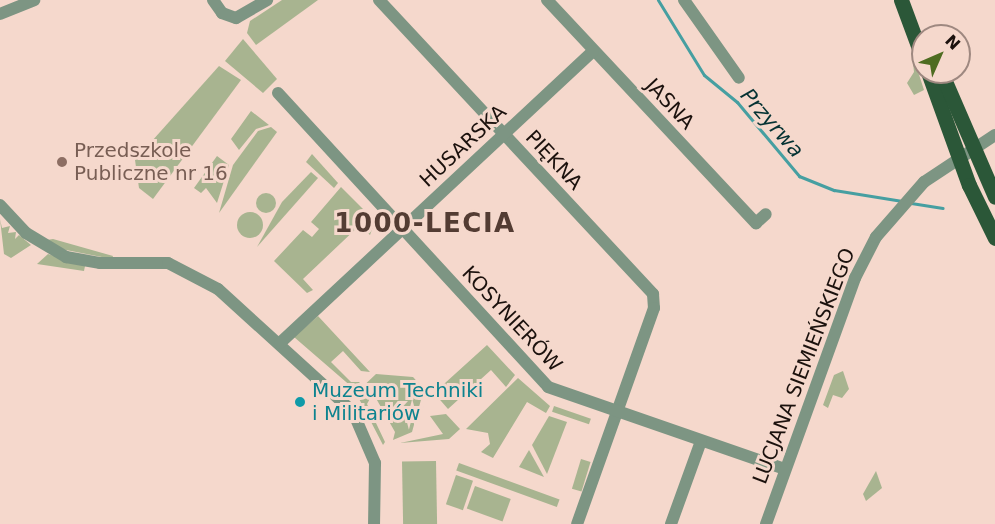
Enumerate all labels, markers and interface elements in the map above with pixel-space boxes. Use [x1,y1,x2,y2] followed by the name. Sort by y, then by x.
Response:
[911,24,971,84] north arrow
[941,31,964,54] text: N
[641,74,699,134] street label: JASNA
[735,83,809,163] water label: Przyrwa
[415,100,511,192] street label: HUSARSKA
[521,125,587,195] street label: PIĘKNA
[74,138,228,185] place label: Przedszkole Publiczne nr 16
[55,155,69,169] marker: Przedszkole Publiczne nr 16
[334,208,516,240] district label: 1000-LECIA
[748,245,860,487] street label: LUCJANA SIEMIEŃSKIEGO
[457,261,567,377] street label: KOSYNIERÓW
[312,378,483,425] place label: Muzeum Techniki i Militariów
[293,395,307,409] marker: Muzeum Techniki i Militariów

